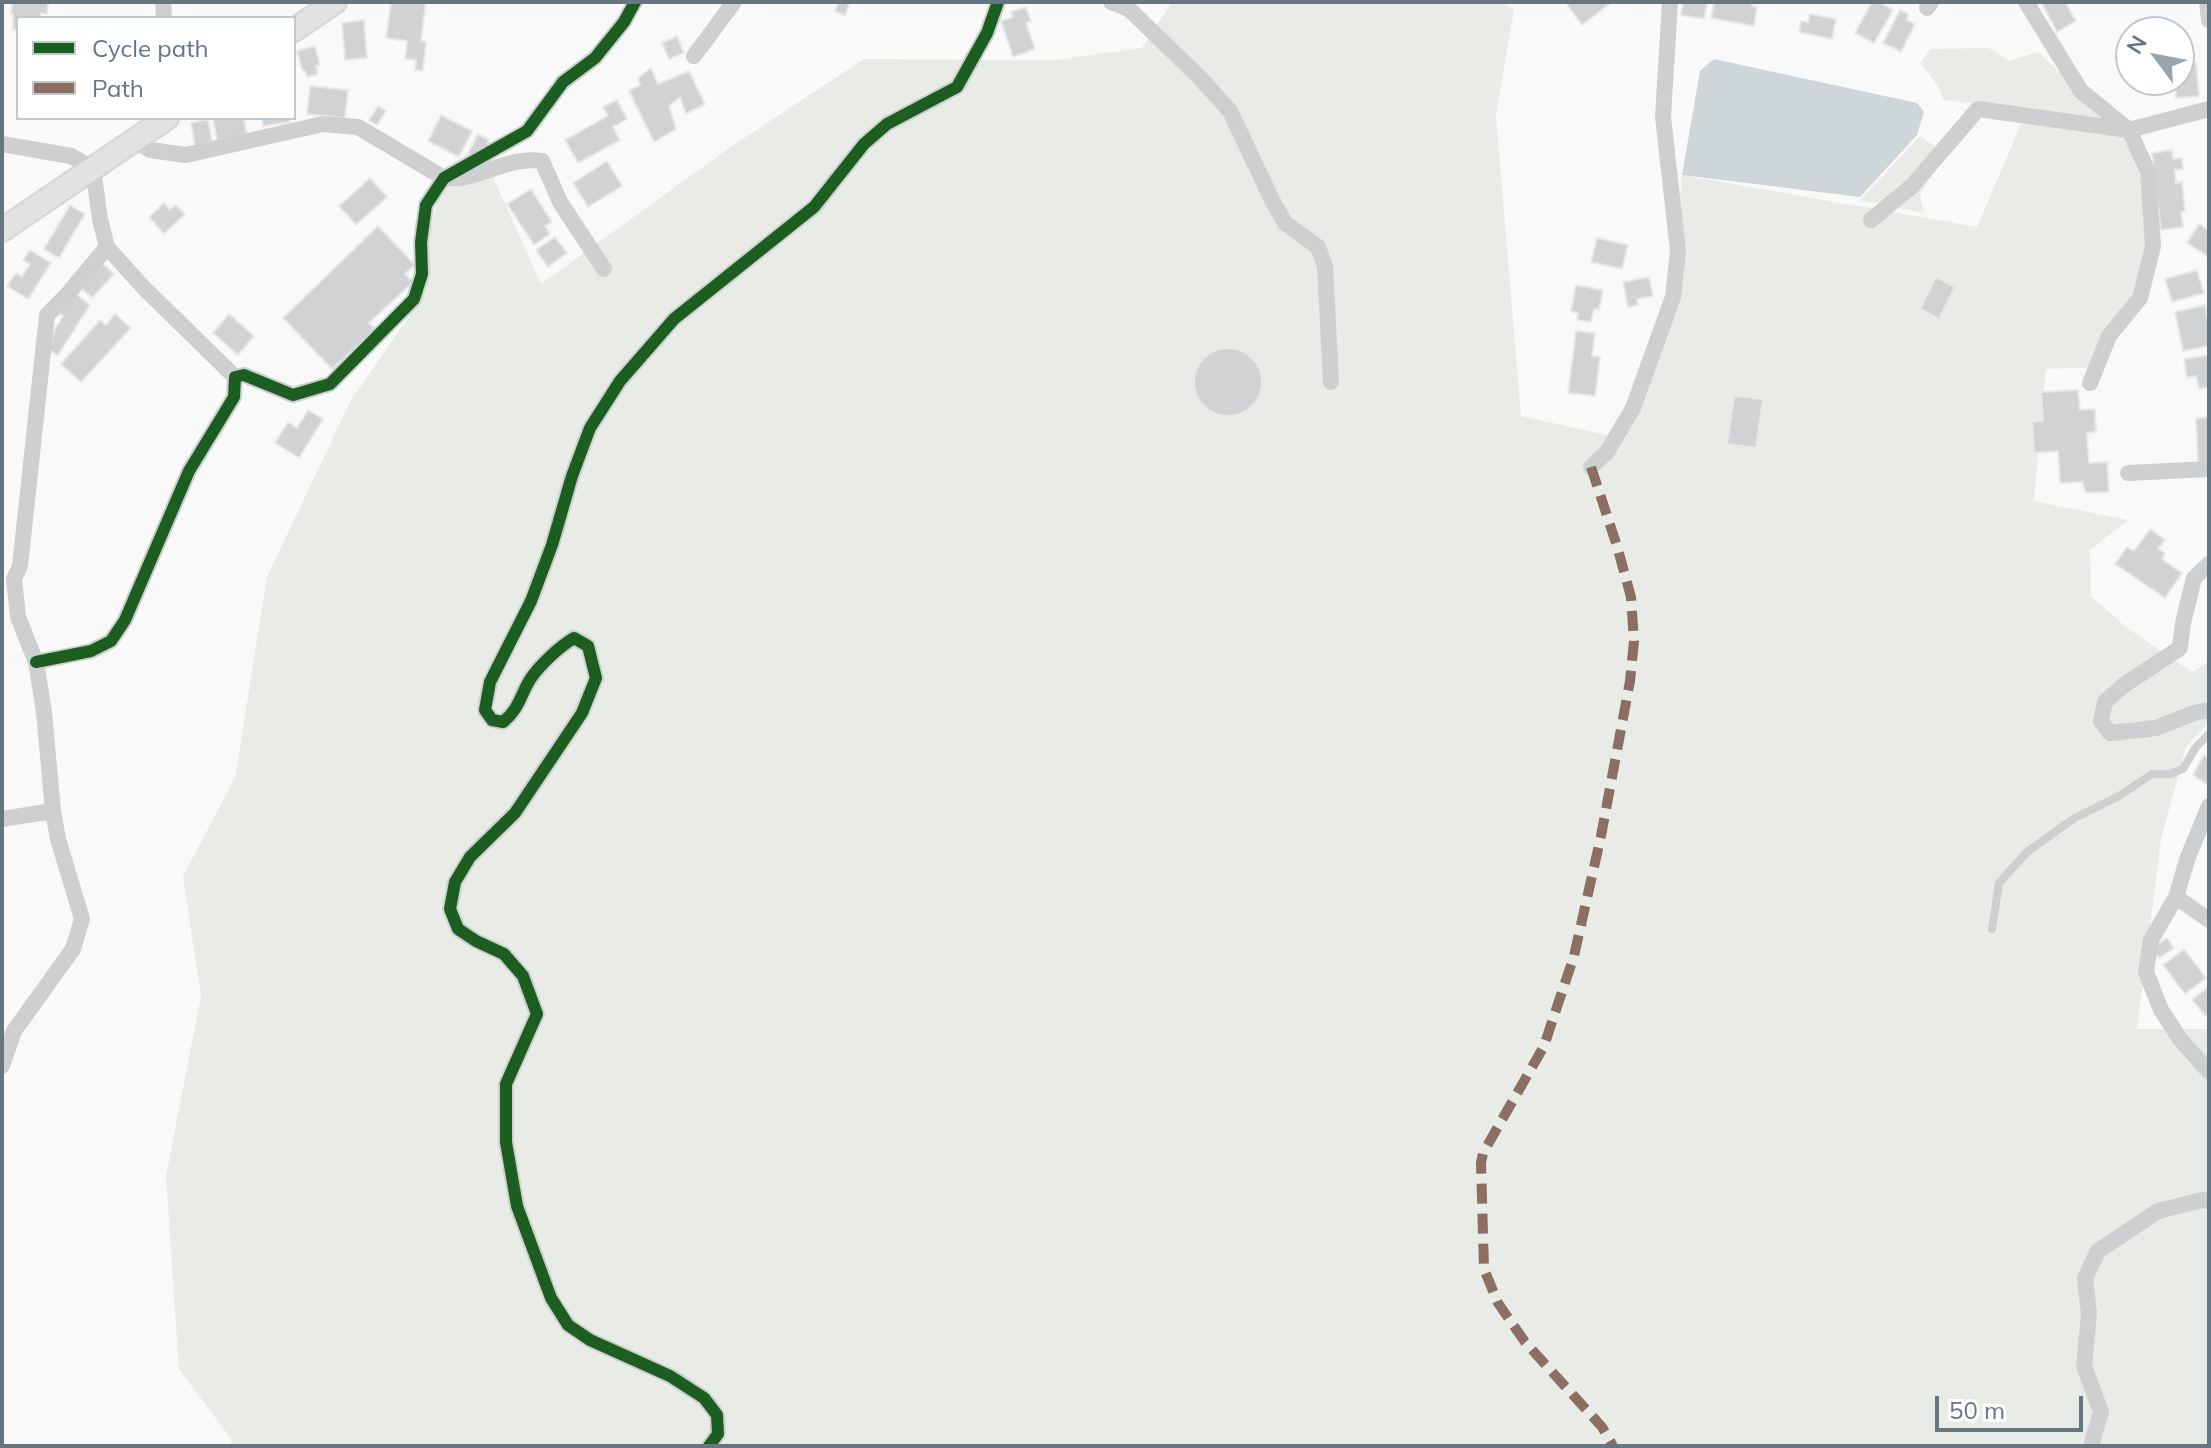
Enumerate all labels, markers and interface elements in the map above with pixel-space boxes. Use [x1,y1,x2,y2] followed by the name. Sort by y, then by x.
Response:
[16,16,296,120] legend
[2115,16,2195,96] north arrow
[2120,30,2153,59] text: N
[92,33,209,63] text: Cycle path
[92,73,144,103] text: Path
[1939,1380,2087,1430] scale bar
[1949,1395,2005,1425] text: 50 m

